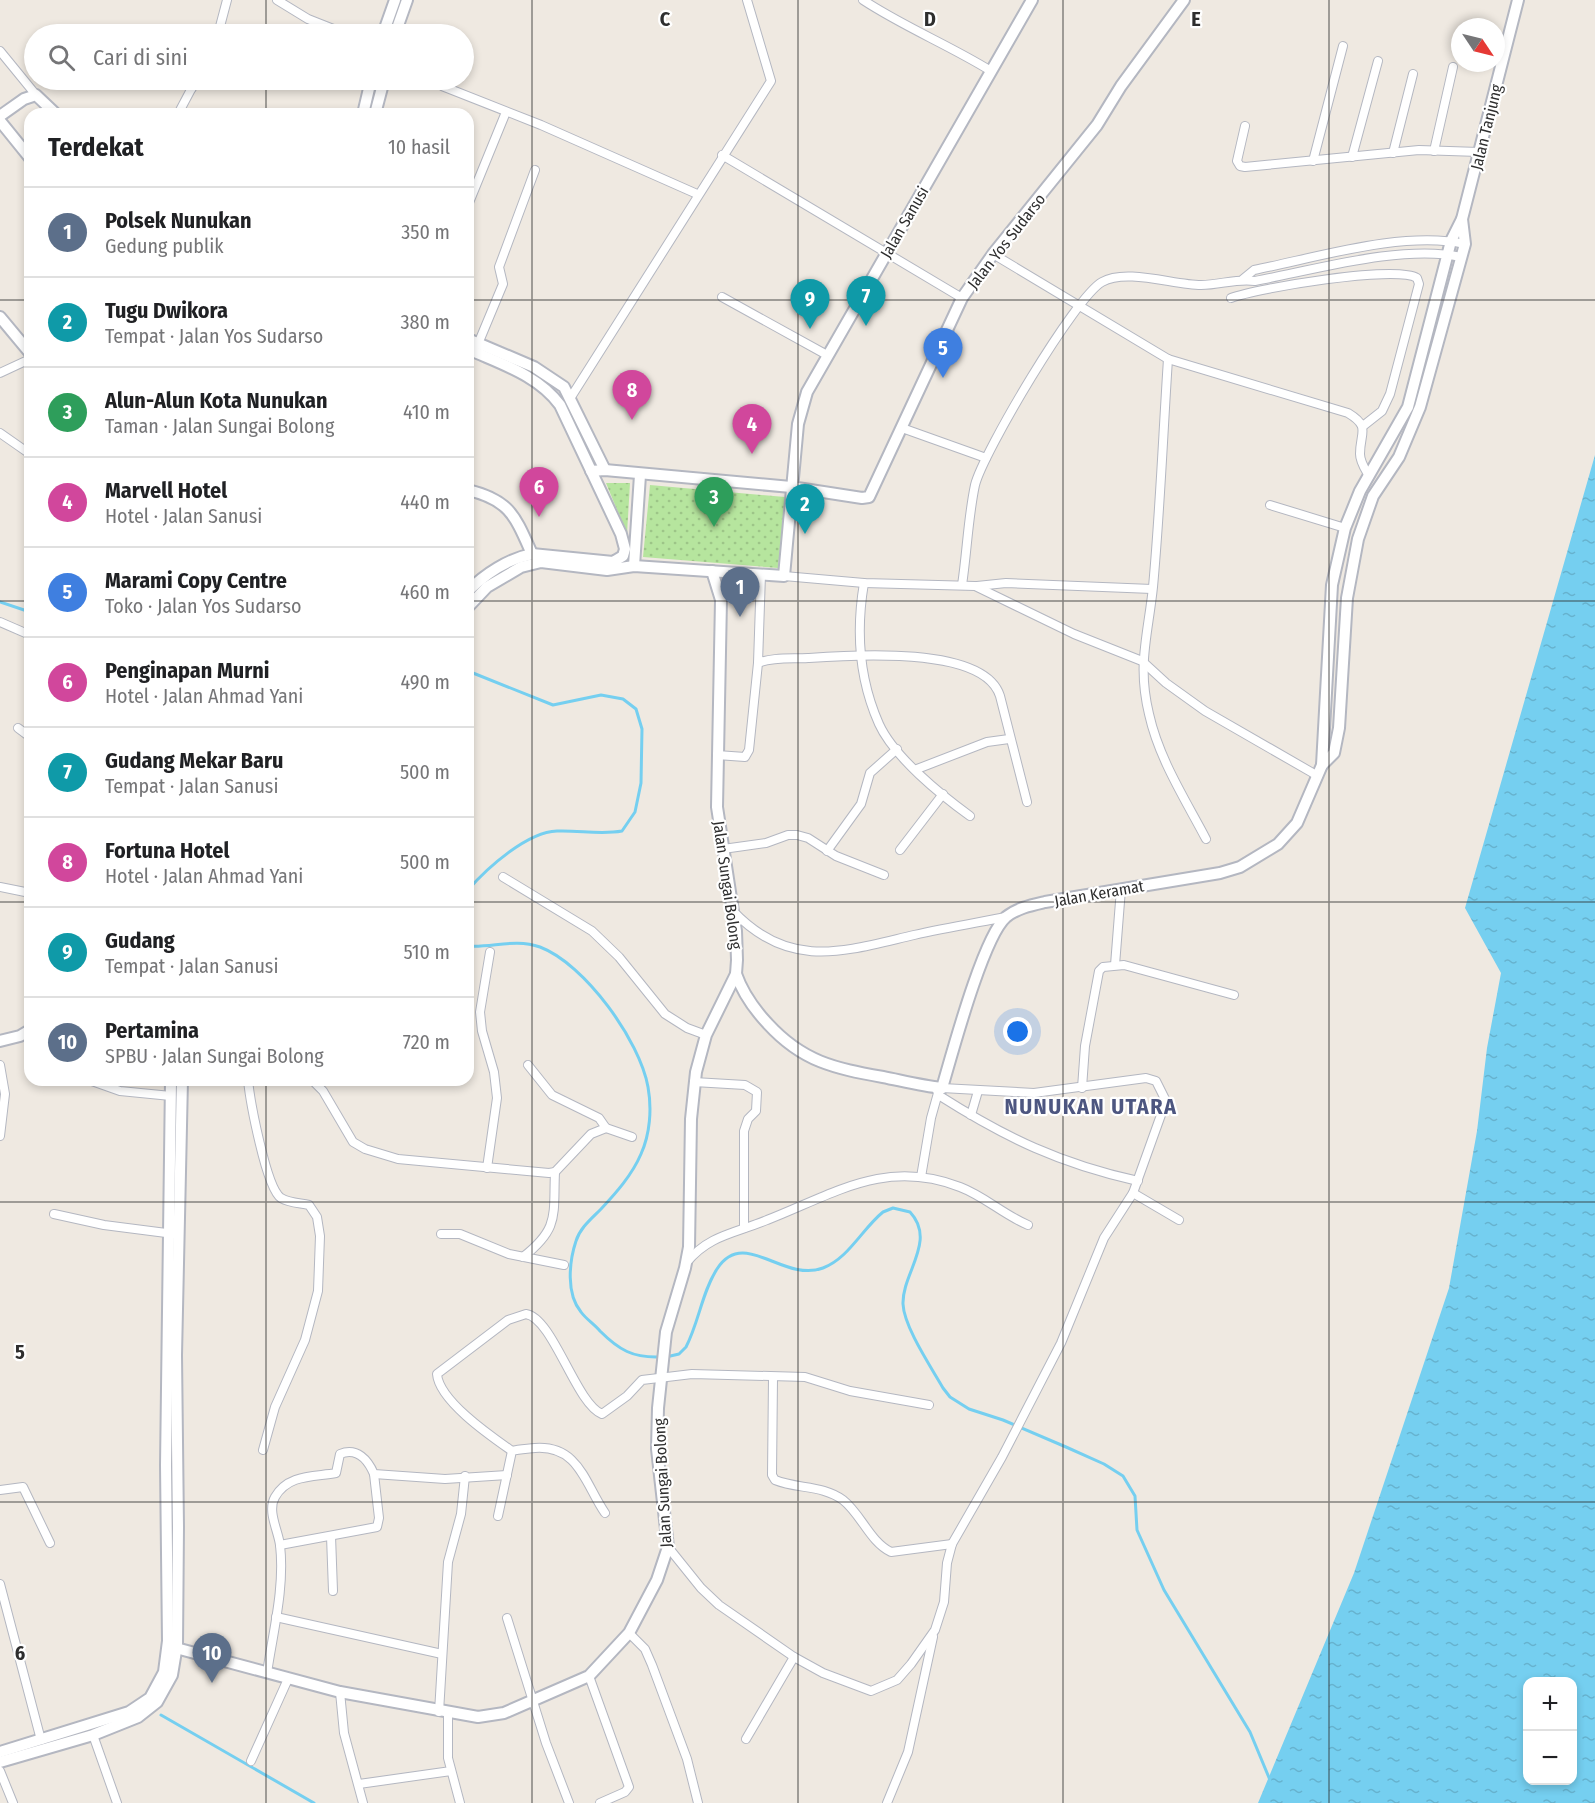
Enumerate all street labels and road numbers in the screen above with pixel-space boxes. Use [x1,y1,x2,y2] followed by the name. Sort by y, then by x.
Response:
[1467,82,1506,172] street label: Jalan Tanjung
[876,183,933,261] street label: Jalan Sanusi
[963,190,1049,293] street label: Jalan Yos Sudarso
[709,820,746,951] street label: Jalan Sungai Bolong
[1053,876,1146,911] street label: Jalan Keramat
[650,1417,675,1548] street label: Jalan Sungai Bolong

